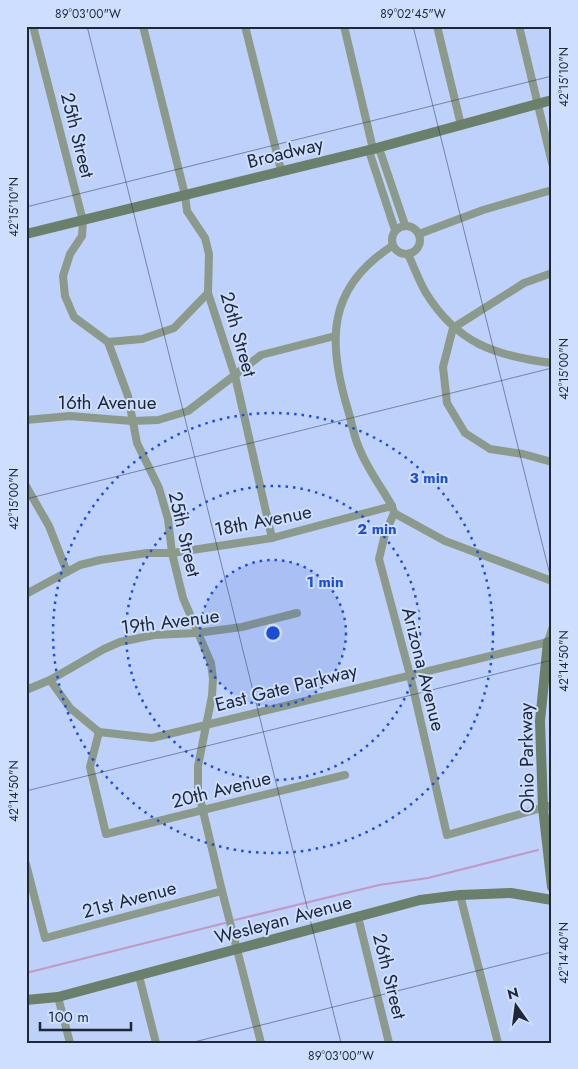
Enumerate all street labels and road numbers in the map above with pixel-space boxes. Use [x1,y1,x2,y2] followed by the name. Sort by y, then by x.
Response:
[54,90,101,181] street label: 25th Street
[244,130,327,175] street label: Broadway
[214,288,264,380] street label: 26th Street
[58,389,157,416] street label: 16th Avenue
[162,489,208,580] street label: 25th Street
[212,498,314,543] street label: 18th Avenue
[119,602,221,641] street label: 19th Avenue
[395,604,452,734] street label: Arizona Avenue
[212,657,361,718] street label: East Gate Parkway
[512,702,541,813] street label: Ohio Parkway
[169,764,274,815] street label: 20th Avenue
[79,874,179,925] street label: 21st Avenue
[212,888,355,951] street label: Wesleyan Avenue
[366,930,413,1022] street label: 26th Street

